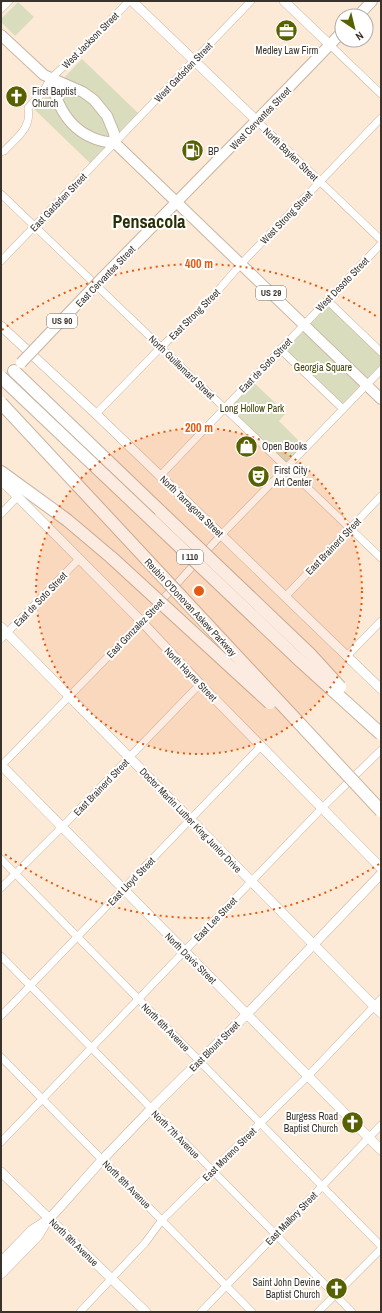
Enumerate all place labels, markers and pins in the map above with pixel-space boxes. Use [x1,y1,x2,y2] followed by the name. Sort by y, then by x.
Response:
[274,17,300,43] office icon: Medley Law Firm
[256,44,319,57] place label: Medley Law Firm
[4,84,30,110] church icon: First Baptist Church
[32,85,77,110] place label: First Baptist Church
[179,138,205,164] fuel station icon: BP
[208,145,219,158] place label: BP
[234,433,260,459] shop icon: Open Books
[262,440,307,453] place label: Open Books
[246,463,272,489] theatre icon: First City Art Center
[273,464,312,489] place label: First City Art Center
[192,584,206,598] centre of rings
[340,1109,366,1135] church icon: Burgess Road Baptist Church
[284,1110,338,1135] place label: Burgess Road Baptist Church
[323,1275,349,1301] church icon: Saint John Devine Baptist Church
[253,1276,320,1301] place label: Saint John Devine Baptist Church

